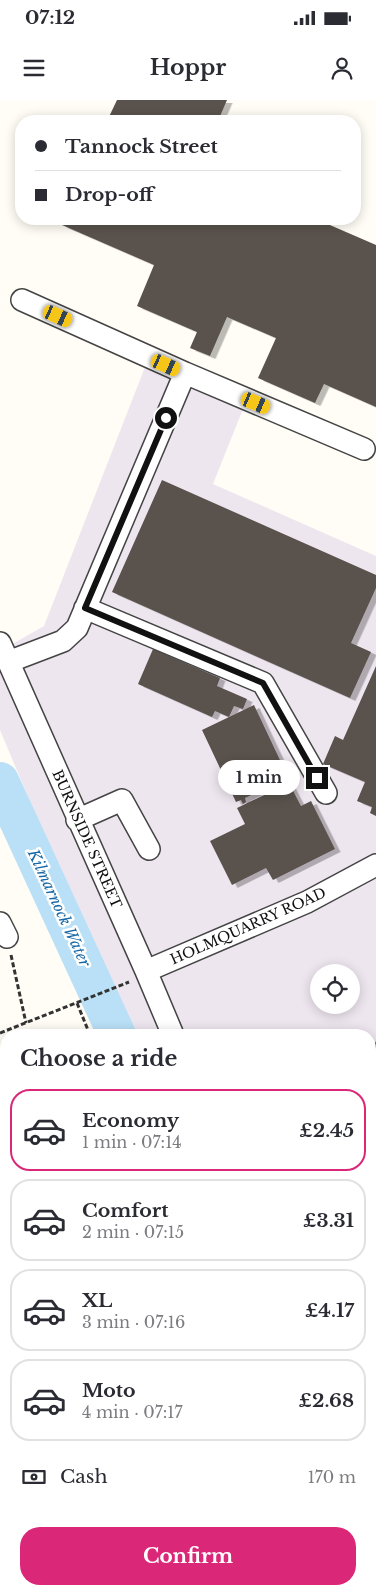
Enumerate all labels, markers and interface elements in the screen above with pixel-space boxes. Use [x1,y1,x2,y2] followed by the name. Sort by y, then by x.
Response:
[25,6,75,29] text: 07:12
[20,54,48,82] icon: menu
[150,54,226,81] text: Hoppr
[328,54,356,82] icon: person
[65,135,218,158] text: Tannock Street
[65,183,154,206] text: Drop-off
[41,303,74,329] car
[149,352,182,378] car
[239,390,272,416] car
[155,407,177,429] route start
[217,760,300,796] callout: 1 min
[48,767,126,911] street label: BURNSIDE STREET
[236,767,282,787] text: 1 min
[306,767,328,789] route end
[23,845,95,971] water label: Kilmarnock Water
[167,883,329,969] street label: HOLMQUARRY ROAD
[310,964,360,1014] map controls
[310,964,360,1014] button: locate
[20,1045,177,1072] text: Choose a ride
[22,1108,67,1153] icon: car
[82,1109,179,1132] text: Economy
[299,1119,354,1142] text: £2.45
[82,1132,182,1152] text: 1 min · 07:14
[22,1198,67,1243] icon: car
[82,1199,169,1222] text: Comfort
[303,1209,354,1232] text: £3.31
[82,1222,184,1242] text: 2 min · 07:15
[22,1288,67,1333] icon: car
[82,1289,112,1312] text: XL
[305,1299,354,1322] text: £4.17
[82,1312,185,1332] text: 3 min · 07:16
[22,1378,67,1423] icon: car
[82,1379,136,1402] text: Moto
[299,1389,354,1412] text: £2.68
[82,1402,183,1422] text: 4 min · 07:17
[20,1463,48,1491] icon: cash
[60,1465,107,1488] text: Cash
[308,1467,356,1487] text: 170 m
[20,1527,356,1585] button: Confirm

